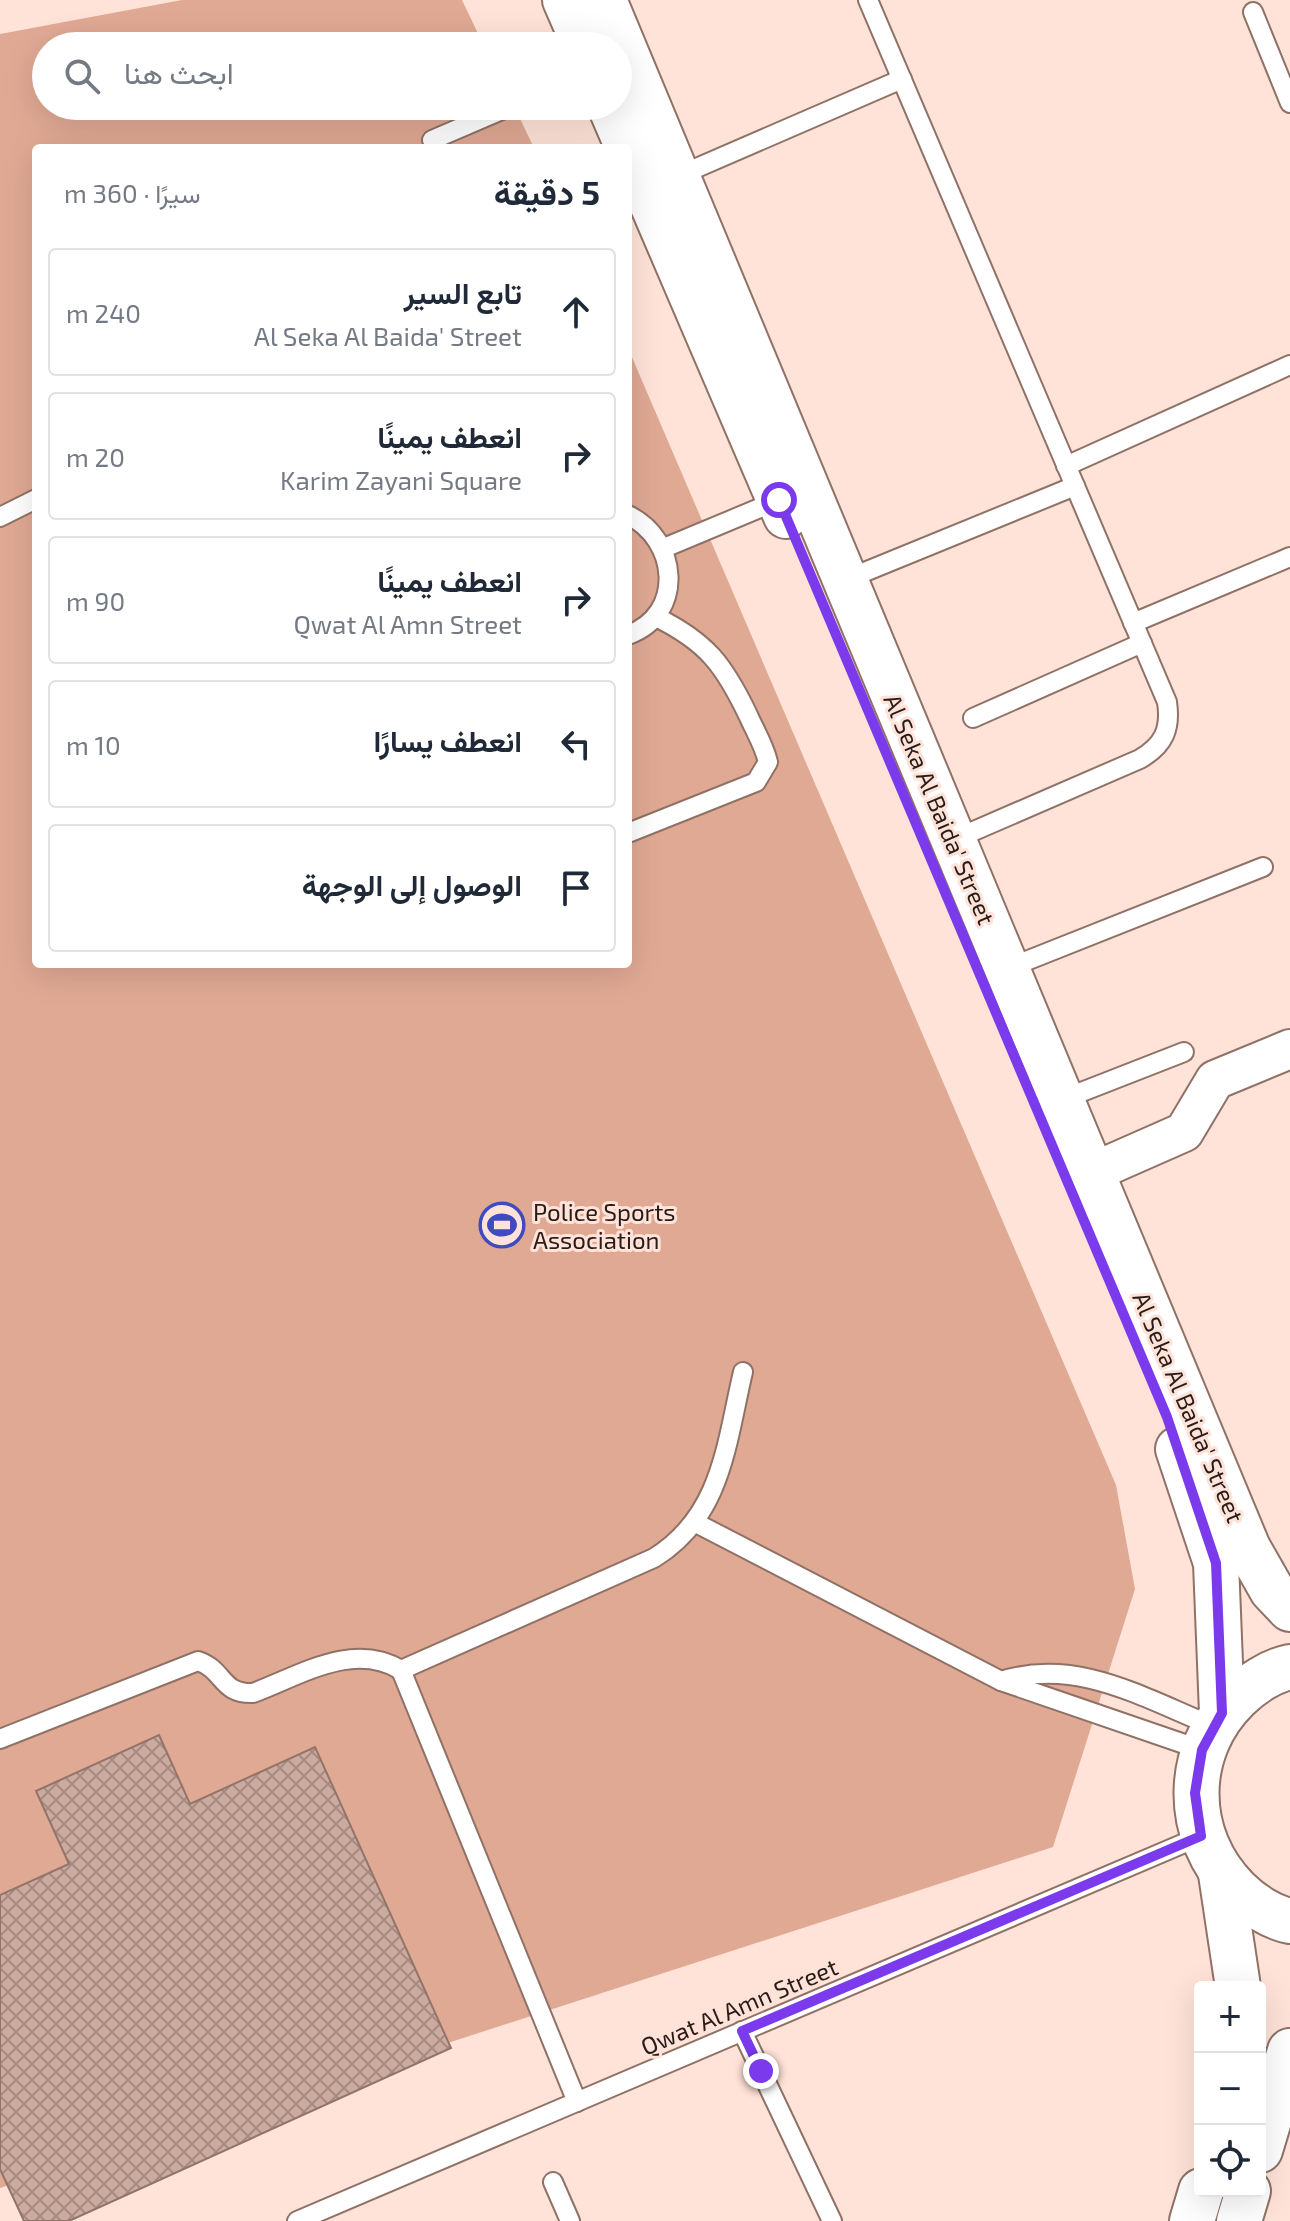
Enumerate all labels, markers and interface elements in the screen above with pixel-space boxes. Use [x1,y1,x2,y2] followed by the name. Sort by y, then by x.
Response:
[32,32,632,120] search box
[60,54,104,98] icon: search
[124,54,234,90] text: ابحث هنا
[494,171,600,212] text: 5 دقيقة
[64,177,200,208] text: سيرًا · 360 m
[404,274,522,310] text: تابع السير
[554,290,598,334] icon: ahead
[66,297,141,328] text: 240 m
[254,320,522,351] text: Al Seka Al Baida' Street
[377,418,522,454] text: انعطف يمينًا
[554,434,598,478] icon: right
[66,441,125,472] text: 20 m
[280,464,522,495] text: Karim Zayani Square
[761,482,797,518] route start
[377,562,522,598] text: انعطف يمينًا
[554,578,598,622] icon: right
[66,585,125,616] text: 90 m
[293,608,522,639] text: Qwat Al Amn Street
[878,689,1002,929] street label: Al Seka Al Baida' Street
[374,722,522,758] text: انعطف يسارًا
[554,722,598,766] icon: left
[66,729,121,760] text: 10 m
[302,866,522,902] text: الوصول إلى الوجهة
[554,866,598,910] icon: arrive
[533,1197,676,1254] place label: Police Sports Association
[478,1201,526,1249] sports icon: Police Sports Association
[1127,1287,1251,1527] street label: Al Seka Al Baida' Street
[636,1951,842,2061] street label: Qwat Al Amn Street
[1194,1981,1266,2197] map controls
[1194,1981,1266,2053] button: +
[743,2053,779,2089] route end
[1194,2053,1266,2125] button: −
[1194,2125,1266,2197] button: locate

